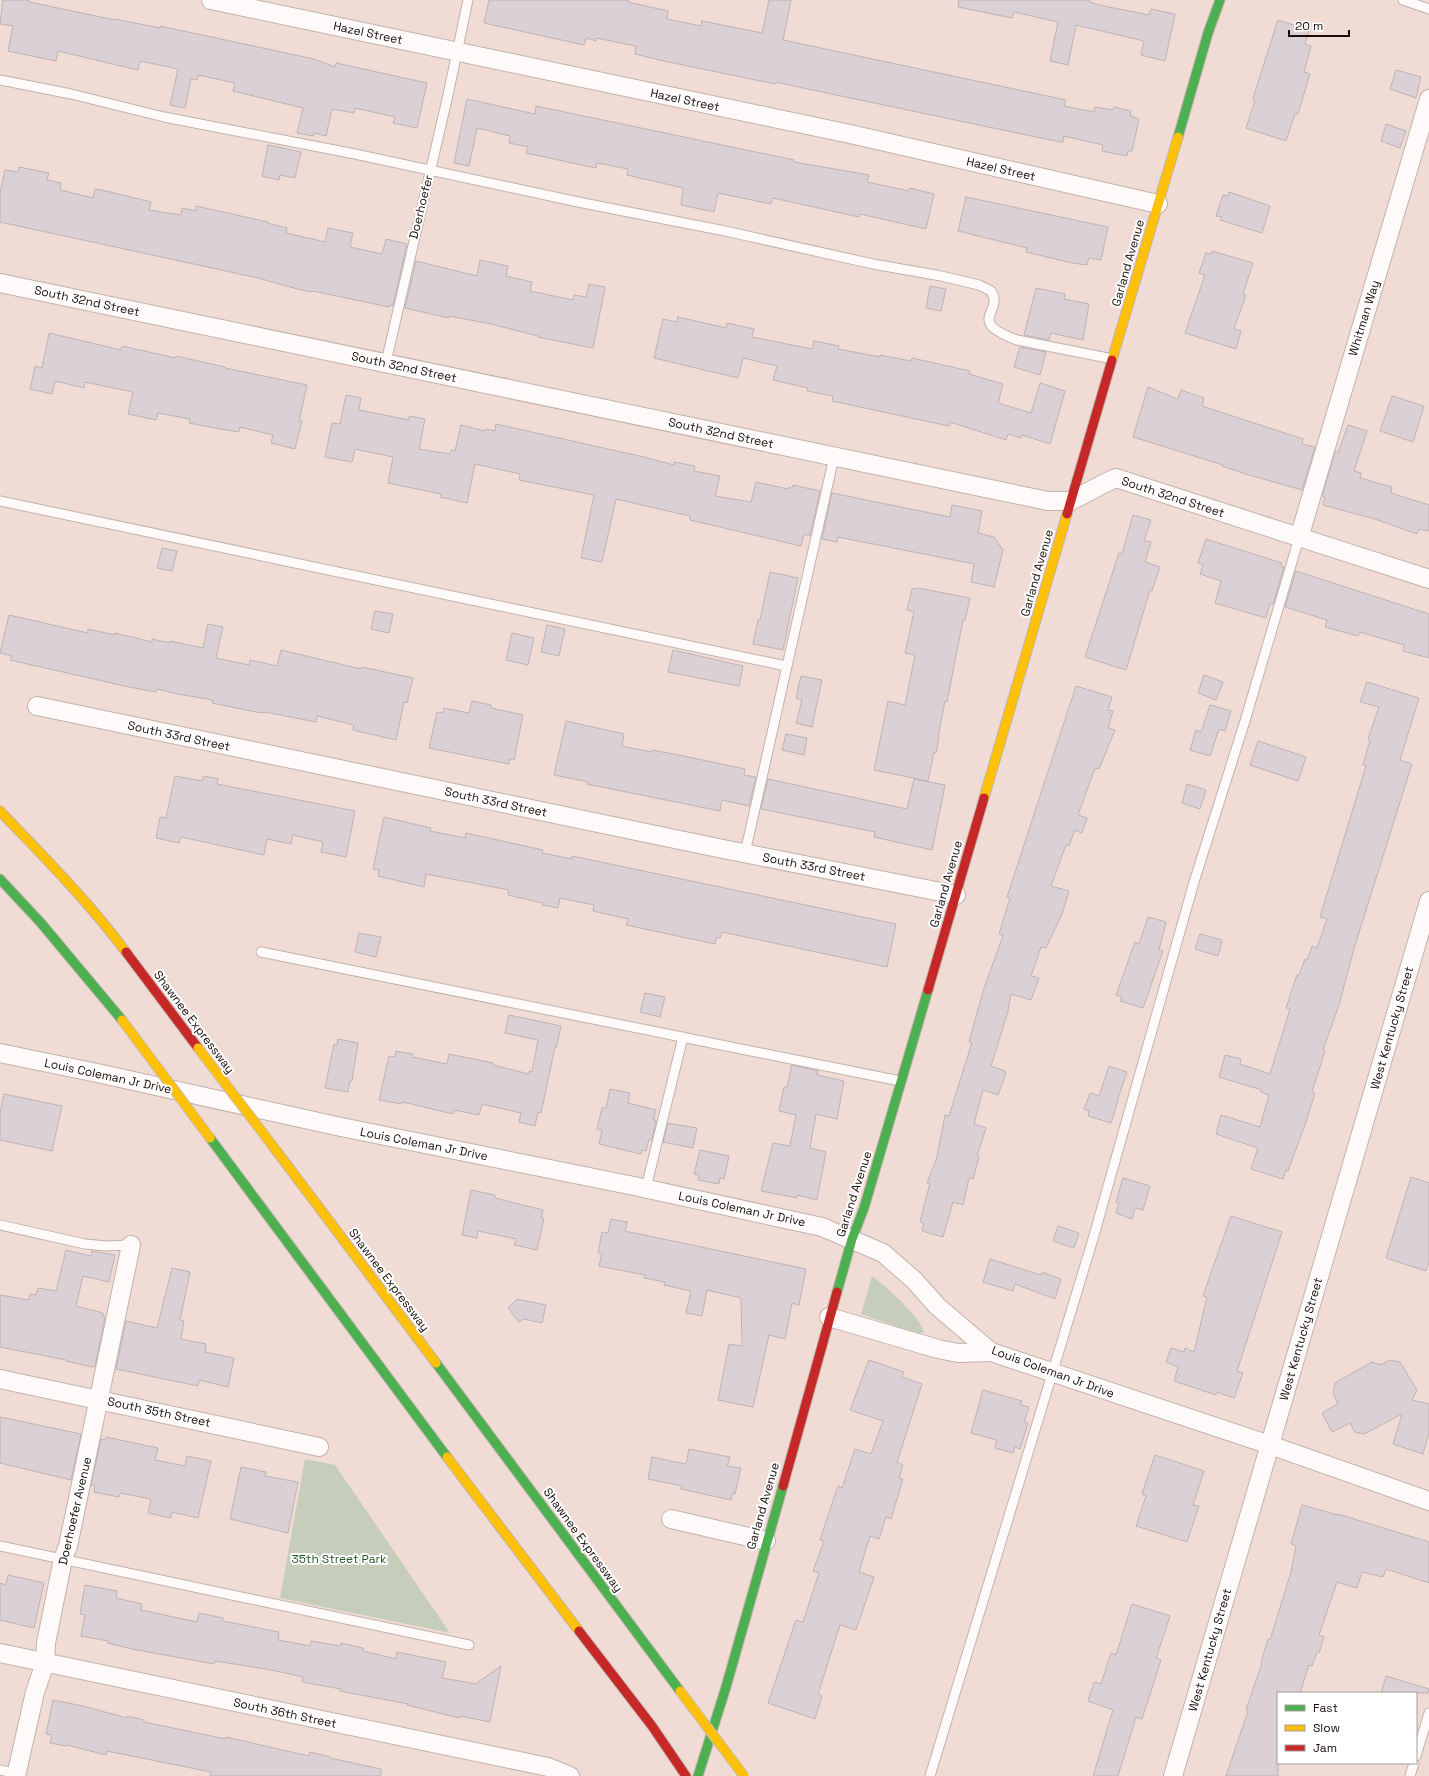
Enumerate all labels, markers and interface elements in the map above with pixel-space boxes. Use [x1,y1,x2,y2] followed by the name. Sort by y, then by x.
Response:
[1289,12,1349,38] scale bar
[332,18,404,48] street label: Hazel Street
[1295,18,1323,34] text: 20 m
[649,85,721,115] street label: Hazel Street
[965,153,1037,185] street label: Hazel Street
[405,173,437,241] street label: Doerhoefer
[1108,218,1148,308] street label: Garland Avenue
[1345,278,1383,358] street label: Whitman Way
[33,282,141,320] street label: South 32nd Street
[350,348,458,386] street label: South 32nd Street
[667,414,775,452] street label: South 32nd Street
[1119,473,1227,521] street label: South 32nd Street
[1017,528,1057,618] street label: Garland Avenue
[126,717,232,755] street label: South 33rd Street
[443,783,549,821] street label: South 33rd Street
[926,839,966,929] street label: Garland Avenue
[761,849,867,885] street label: South 33rd Street
[1367,965,1417,1091] street label: West Kentucky Street
[150,967,238,1077] street label: Shawnee Expressway
[43,1055,173,1097] street label: Louis Coleman Jr Drive
[359,1124,489,1164] street label: Louis Coleman Jr Drive
[833,1149,875,1239] street label: Garland Avenue
[677,1188,807,1230] street label: Louis Coleman Jr Drive
[345,1225,433,1335] street label: Shawnee Expressway
[1276,1276,1326,1402] street label: West Kentucky Street
[989,1342,1117,1402] street label: Louis Coleman Jr Drive
[106,1393,212,1431] street label: South 35th Street
[55,1455,95,1567] street label: Doerhoefer Avenue
[743,1461,783,1551] street label: Garland Avenue
[540,1485,626,1595] street label: Shawnee Expressway
[291,1551,387,1567] park label: 35th Street Park
[1185,1587,1235,1713] street label: West Kentucky Street
[1277,1692,1417,1764] legend
[232,1694,338,1732] street label: South 36th Street
[1313,1700,1338,1716] text: Fast
[1313,1720,1340,1736] text: Slow
[1313,1740,1337,1756] text: Jam

